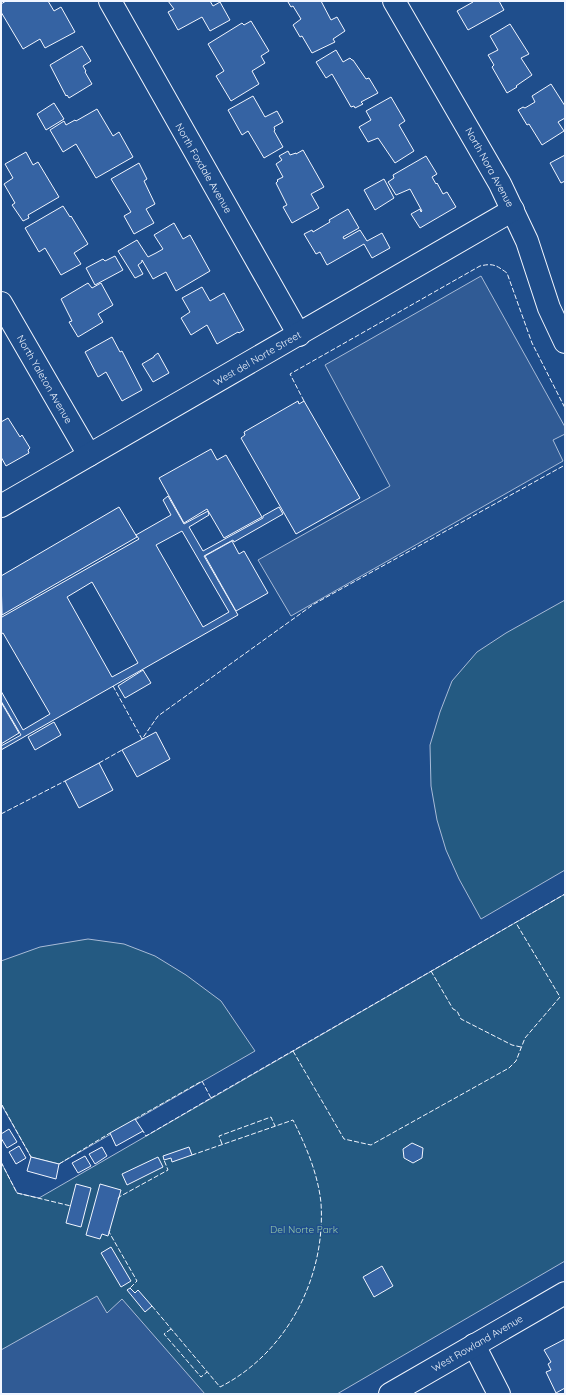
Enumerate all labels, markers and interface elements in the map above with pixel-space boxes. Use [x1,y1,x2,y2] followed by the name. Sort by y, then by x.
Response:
[172,121,235,216] street label: North Foxdale Avenue
[462,125,517,210] street label: North Nora Avenue
[211,328,304,389] street label: West del Norte Street
[14,333,75,426] street label: North Yaleton Avenue
[270,1223,338,1236] park label: Del Norte Park
[429,1312,526,1375] street label: West Rowland Avenue

